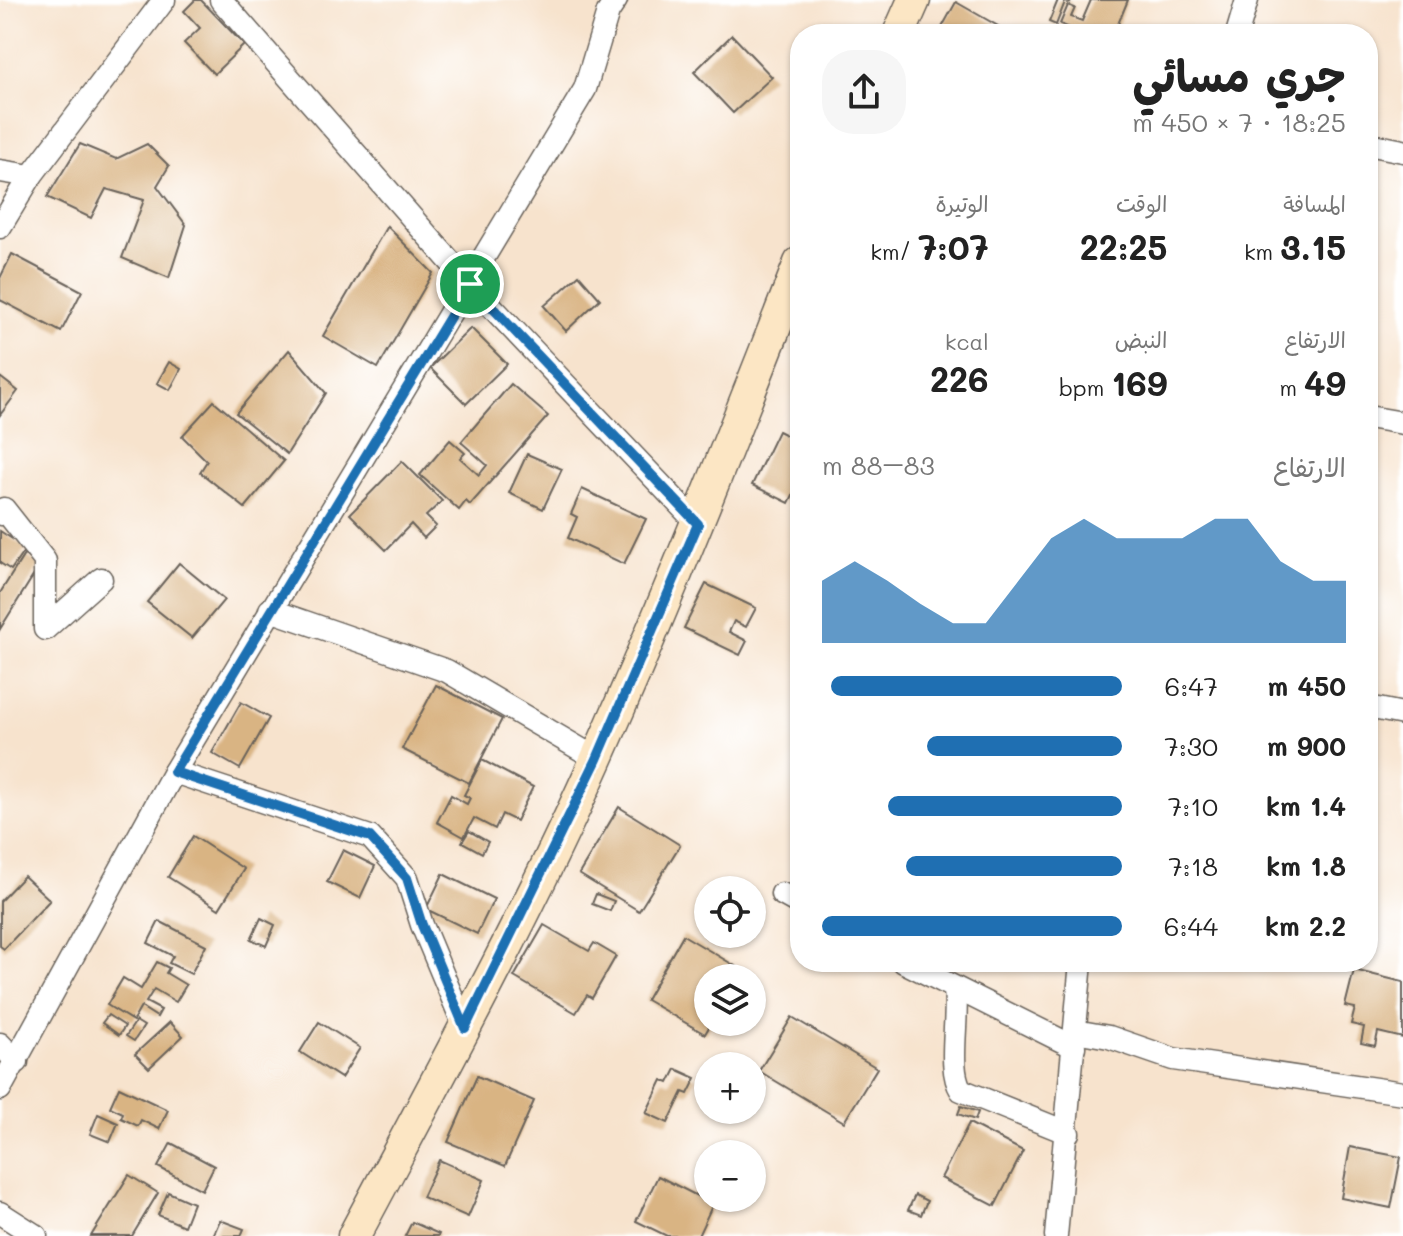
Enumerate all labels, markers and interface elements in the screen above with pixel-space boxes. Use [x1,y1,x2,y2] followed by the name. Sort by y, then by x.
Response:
[1132,46,1346,103] text: جري مسائي
[822,50,906,134] button: share
[1132,105,1346,139] text: 18:25 · 7 × 450 m
[936,189,989,218] text: الوتيرة
[1116,189,1167,218] text: الوقت
[1283,189,1346,218] text: المسافة
[918,224,989,269] text: 7:07
[1080,224,1167,269] text: 22:25
[1280,224,1346,269] text: 3.15
[870,237,918,266] text: /km
[1244,237,1280,266] text: km
[436,250,504,318] pin
[448,262,492,306] icon: arrive
[1115,325,1167,354] text: النبض
[1284,325,1346,354] text: الارتفاع
[945,327,989,356] text: kcal
[930,356,989,401] text: 226
[1111,360,1167,405] text: 169
[1304,360,1346,405] text: 49
[1059,373,1111,402] text: bpm
[1279,373,1304,402] text: m
[822,448,935,482] text: 83–88 m
[1273,450,1346,484] text: الارتفاع
[1165,669,1218,703] text: 6:47
[1268,669,1346,703] text: 450 m
[1164,729,1218,763] text: 7:30
[1267,729,1346,763] text: 900 m
[1168,789,1218,823] text: 7:10
[1266,789,1346,823] text: 1.4 km
[1168,849,1218,883] text: 7:18
[1266,849,1346,883] text: 1.8 km
[694,876,766,1212] map controls
[694,876,766,948] button: locate
[1164,909,1218,943] text: 6:44
[1265,909,1346,943] text: 2.2 km
[694,964,766,1036] button: layers
[694,1052,766,1124] button: +
[694,1140,766,1212] button: −

